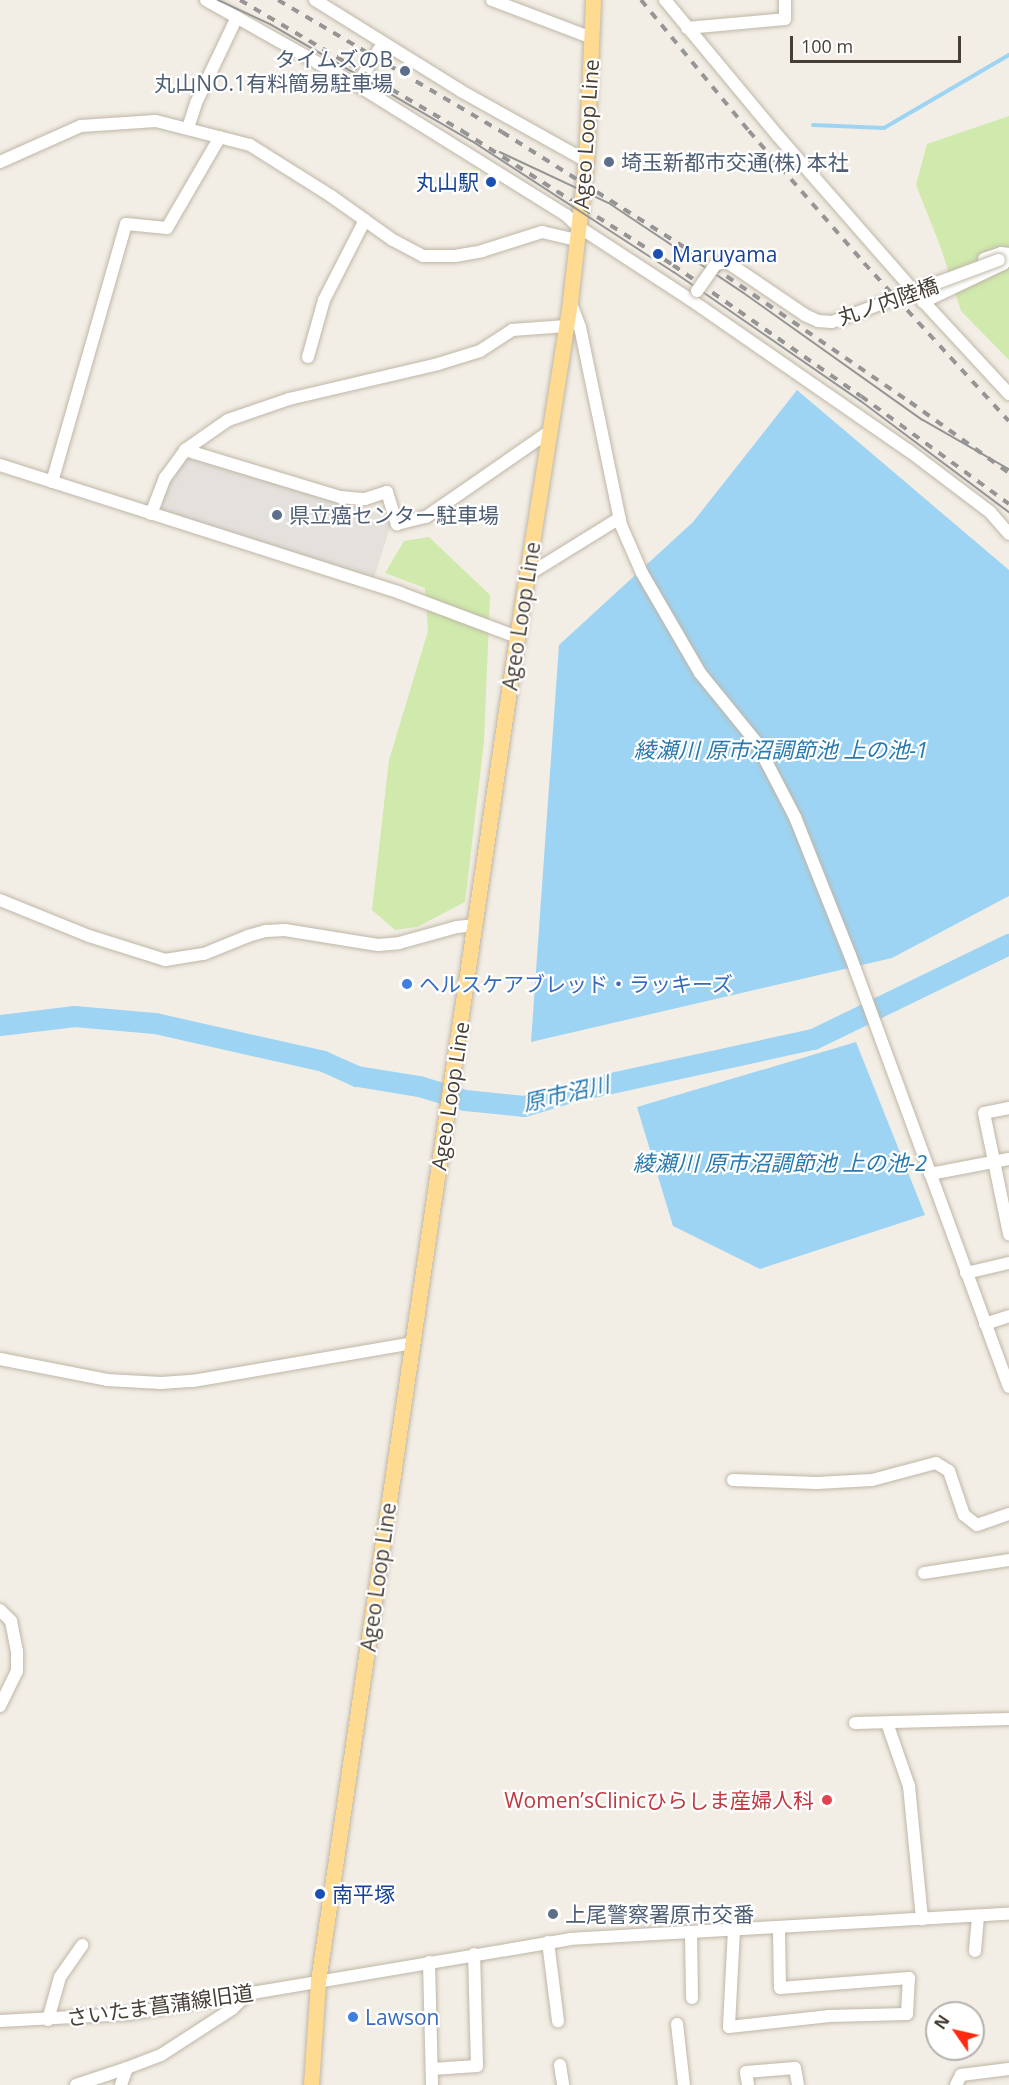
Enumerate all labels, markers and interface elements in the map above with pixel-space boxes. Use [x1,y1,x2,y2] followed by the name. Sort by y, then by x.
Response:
[793,24,964,62] scale bar
[801,34,853,58] text: 100 m
[154,46,393,96] place label: タイムズのB 丸山NO.1有料簡易駐車場
[568,58,604,210] street label: Ageo Loop Line
[398,64,412,78] marker: タイムズのB 丸山NO.1有料簡易駐車場
[621,149,849,175] place label: 埼玉新都市交通(株) 本社
[602,155,616,169] marker: 埼玉新都市交通(株) 本社
[416,169,479,195] place label: 丸山駅
[484,175,498,189] marker: 丸山駅
[672,241,777,267] place label: Maruyama
[649,245,667,263] marker: Maruyama
[834,272,942,330] street label: 丸ノ内陸橋
[289,502,499,528] place label: 県立癌センター駐車場
[270,508,284,522] marker: 県立癌センター駐車場
[497,540,545,692] street label: Ageo Loop Line
[634,737,928,763] water label: 綾瀬川 原市沼調節池 上の池-1
[419,971,734,997] place label: ヘルスケアブレッド・ラッキーズ
[400,977,414,991] marker: ヘルスケアブレッド・ラッキーズ
[426,1020,474,1172] street label: Ageo Loop Line
[520,1070,612,1116] water label: 原市沼川
[633,1150,927,1176] water label: 綾瀬川 原市沼調節池 上の池-2
[355,1501,401,1653] street label: Ageo Loop Line
[504,1787,814,1813] place label: Women’sClinicひらしま産婦人科
[818,1791,836,1809] marker: Women’sClinicひらしま産婦人科
[332,1881,395,1907] place label: 南平塚
[313,1887,327,1901] marker: 南平塚
[565,1901,754,1927] place label: 上尾警察署原市交番
[546,1907,560,1921] marker: 上尾警察署原市交番
[65,1979,255,2031] street label: さいたま菖蒲線旧道
[925,2001,985,2061] north arrow
[365,2004,439,2030] place label: Lawson
[346,2010,360,2024] marker: Lawson
[929,2011,954,2034] text: N

